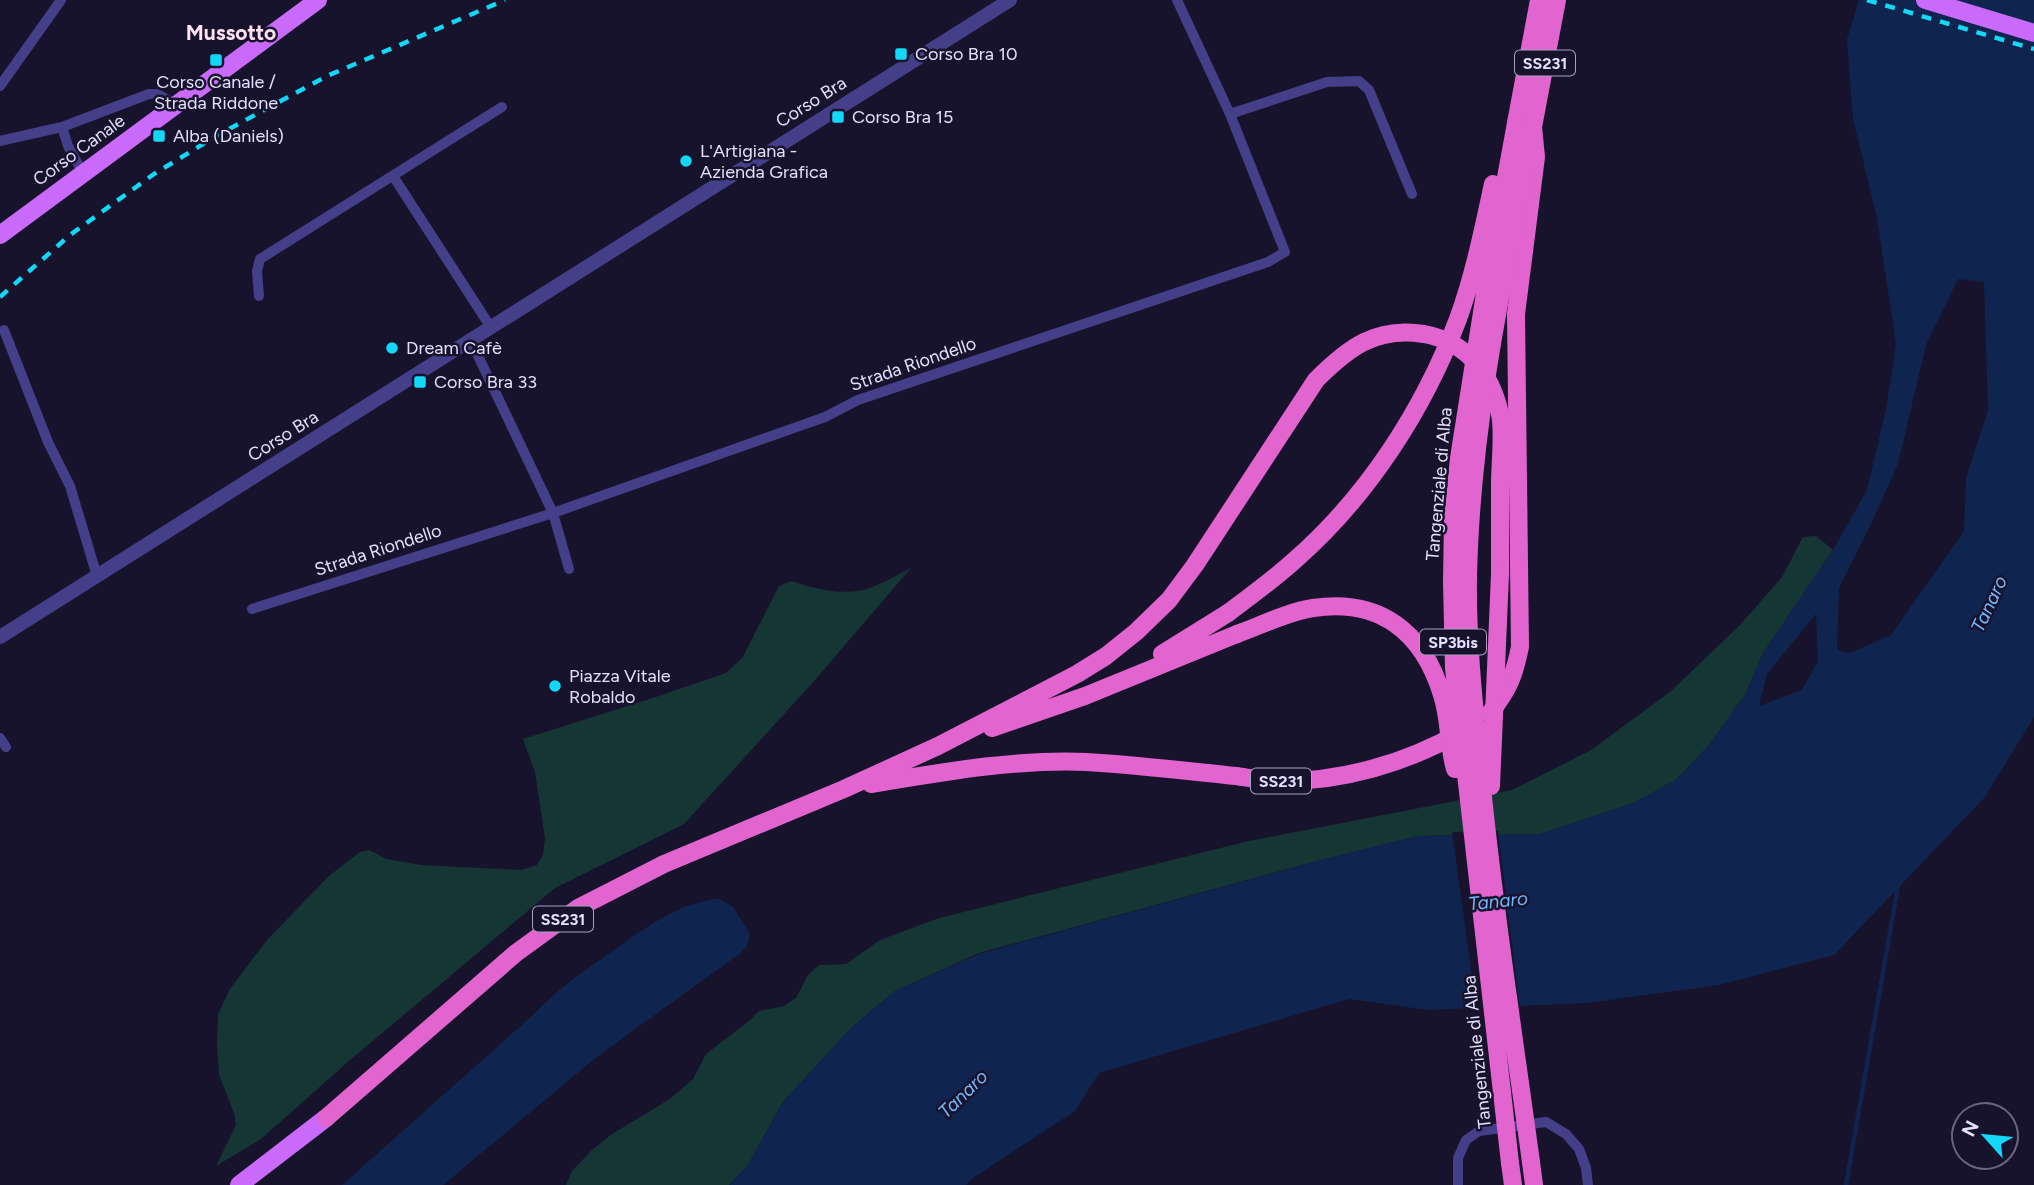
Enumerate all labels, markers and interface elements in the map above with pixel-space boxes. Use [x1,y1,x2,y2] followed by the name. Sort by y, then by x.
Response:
[186,20,276,45] district label: Mussotto
[915,43,1017,65] place label: Corso Bra 10
[893,46,909,62] marker: Corso Bra 10
[1515,50,1575,76] road number: SS231
[208,52,224,68] marker: Corso Canale / Strada Riddone
[154,71,278,114] place label: Corso Canale / Strada Riddone
[772,72,850,132] street label: Corso Bra
[852,106,953,128] place label: Corso Bra 15
[29,109,129,191] street label: Corso Canale
[830,109,846,125] marker: Corso Bra 15
[173,125,284,147] place label: Alba (Daniels)
[151,128,167,144] marker: Alba (Daniels)
[700,140,828,183] place label: L'Artigiana - Azienda Grafica
[678,153,694,169] marker: L'Artigiana - Azienda Grafica
[847,332,979,396] street label: Strada Riondello
[406,337,502,359] place label: Dream Cafè
[384,340,400,356] marker: Dream Cafè
[434,371,537,393] place label: Corso Bra 33
[412,374,428,390] marker: Corso Bra 33
[244,406,322,466] street label: Corso Bra
[1421,406,1457,562] street label: Tangenziale di Alba
[312,519,444,581] street label: Strada Riondello
[1966,572,2012,636] water label: Tanaro
[1420,629,1486,654] road number: SP3bis
[569,665,671,708] place label: Piazza Vitale Robaldo
[547,678,563,694] marker: Piazza Vitale Robaldo
[1251,768,1311,794] road number: SS231
[1467,886,1529,916] water label: Tanaro
[533,906,593,931] road number: SS231
[1458,974,1496,1130] street label: Tangenziale di Alba
[934,1065,992,1123] water label: Tanaro
[1950,1101,2020,1171] north arrow
[1957,1117,1984,1140] text: N

